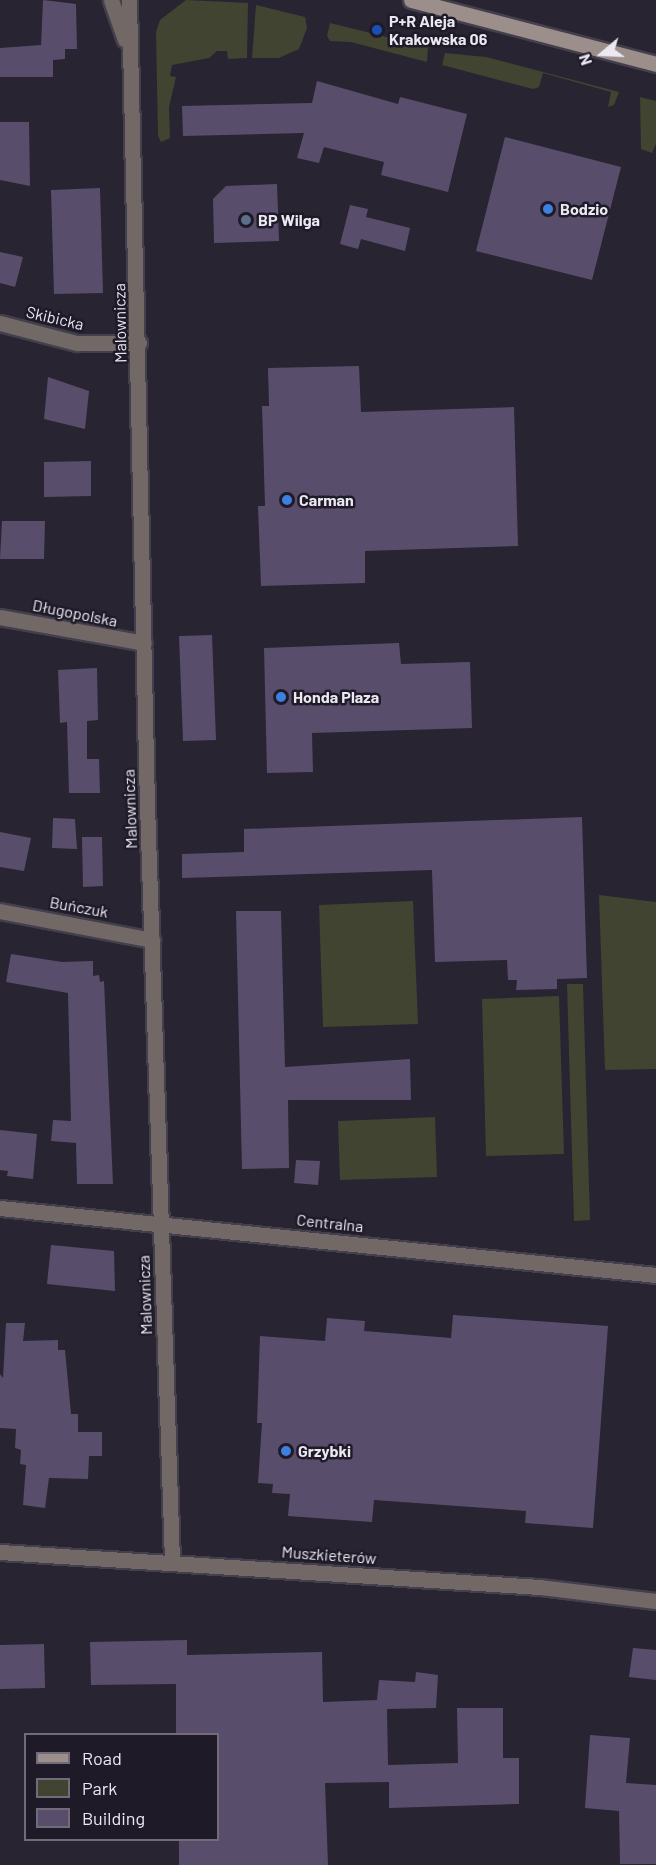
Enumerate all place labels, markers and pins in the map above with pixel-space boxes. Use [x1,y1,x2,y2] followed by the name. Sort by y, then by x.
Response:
[389,11,487,49] place label: P+R Aleja Krakowska 06
[370,23,384,37] marker: P+R Aleja Krakowska 06
[560,199,608,219] place label: Bodzio
[541,202,555,216] marker: Bodzio
[258,210,320,230] place label: BP Wilga
[239,213,253,227] marker: BP Wilga
[299,490,354,510] place label: Carman
[280,493,294,507] marker: Carman
[293,687,379,707] place label: Honda Plaza
[274,690,288,704] marker: Honda Plaza
[298,1441,351,1461] place label: Grzybki
[279,1444,293,1458] marker: Grzybki

